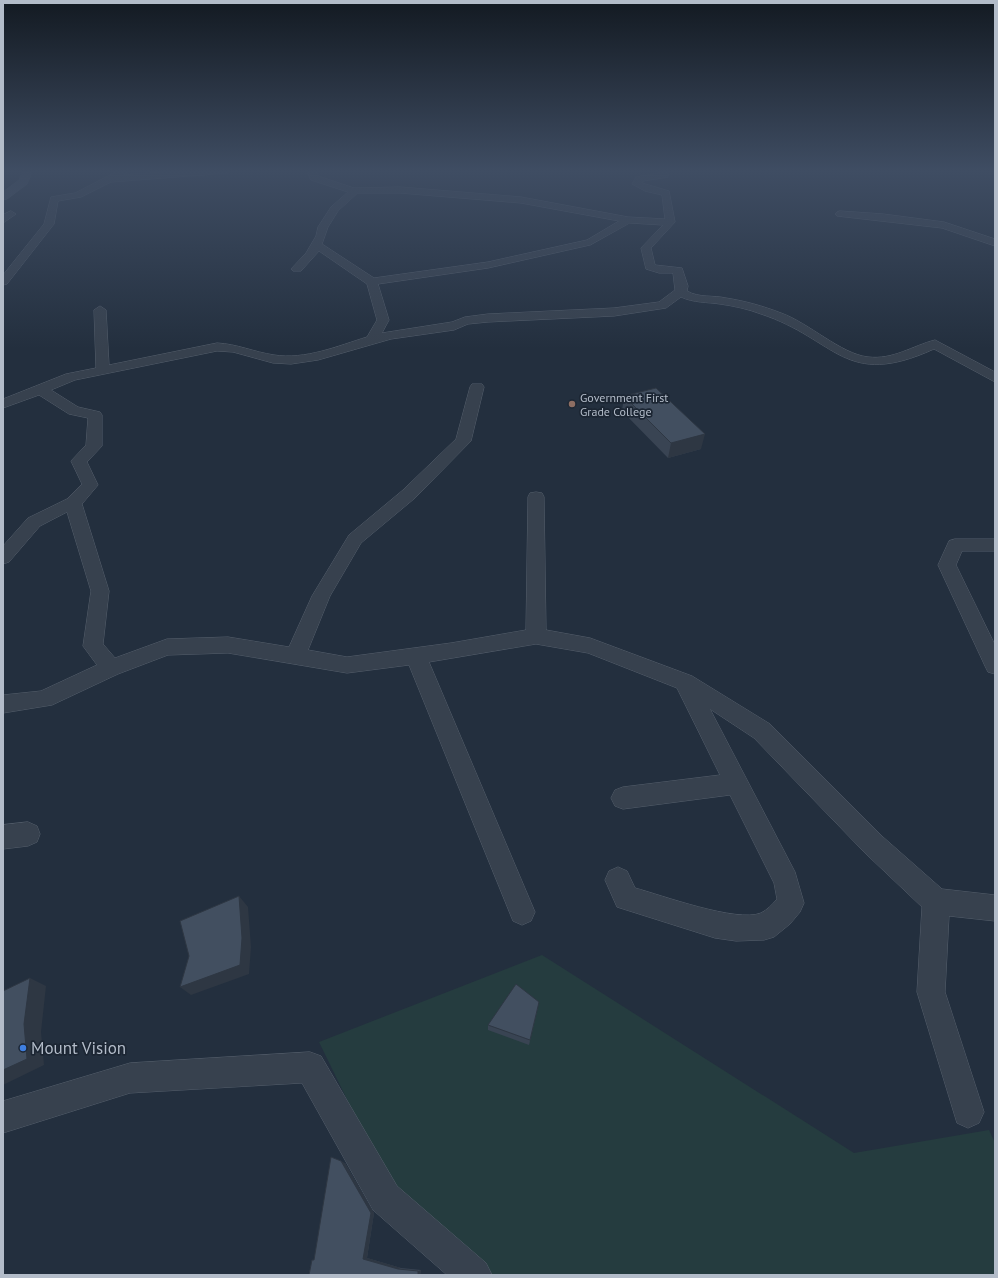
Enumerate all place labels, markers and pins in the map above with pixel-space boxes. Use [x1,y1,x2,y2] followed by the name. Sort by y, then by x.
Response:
[580,390,668,419] place label: Government First Grade College
[567,399,577,409] marker: Government First Grade College
[31,1037,126,1059] place label: Mount Vision
[18,1043,28,1053] marker: Mount Vision

